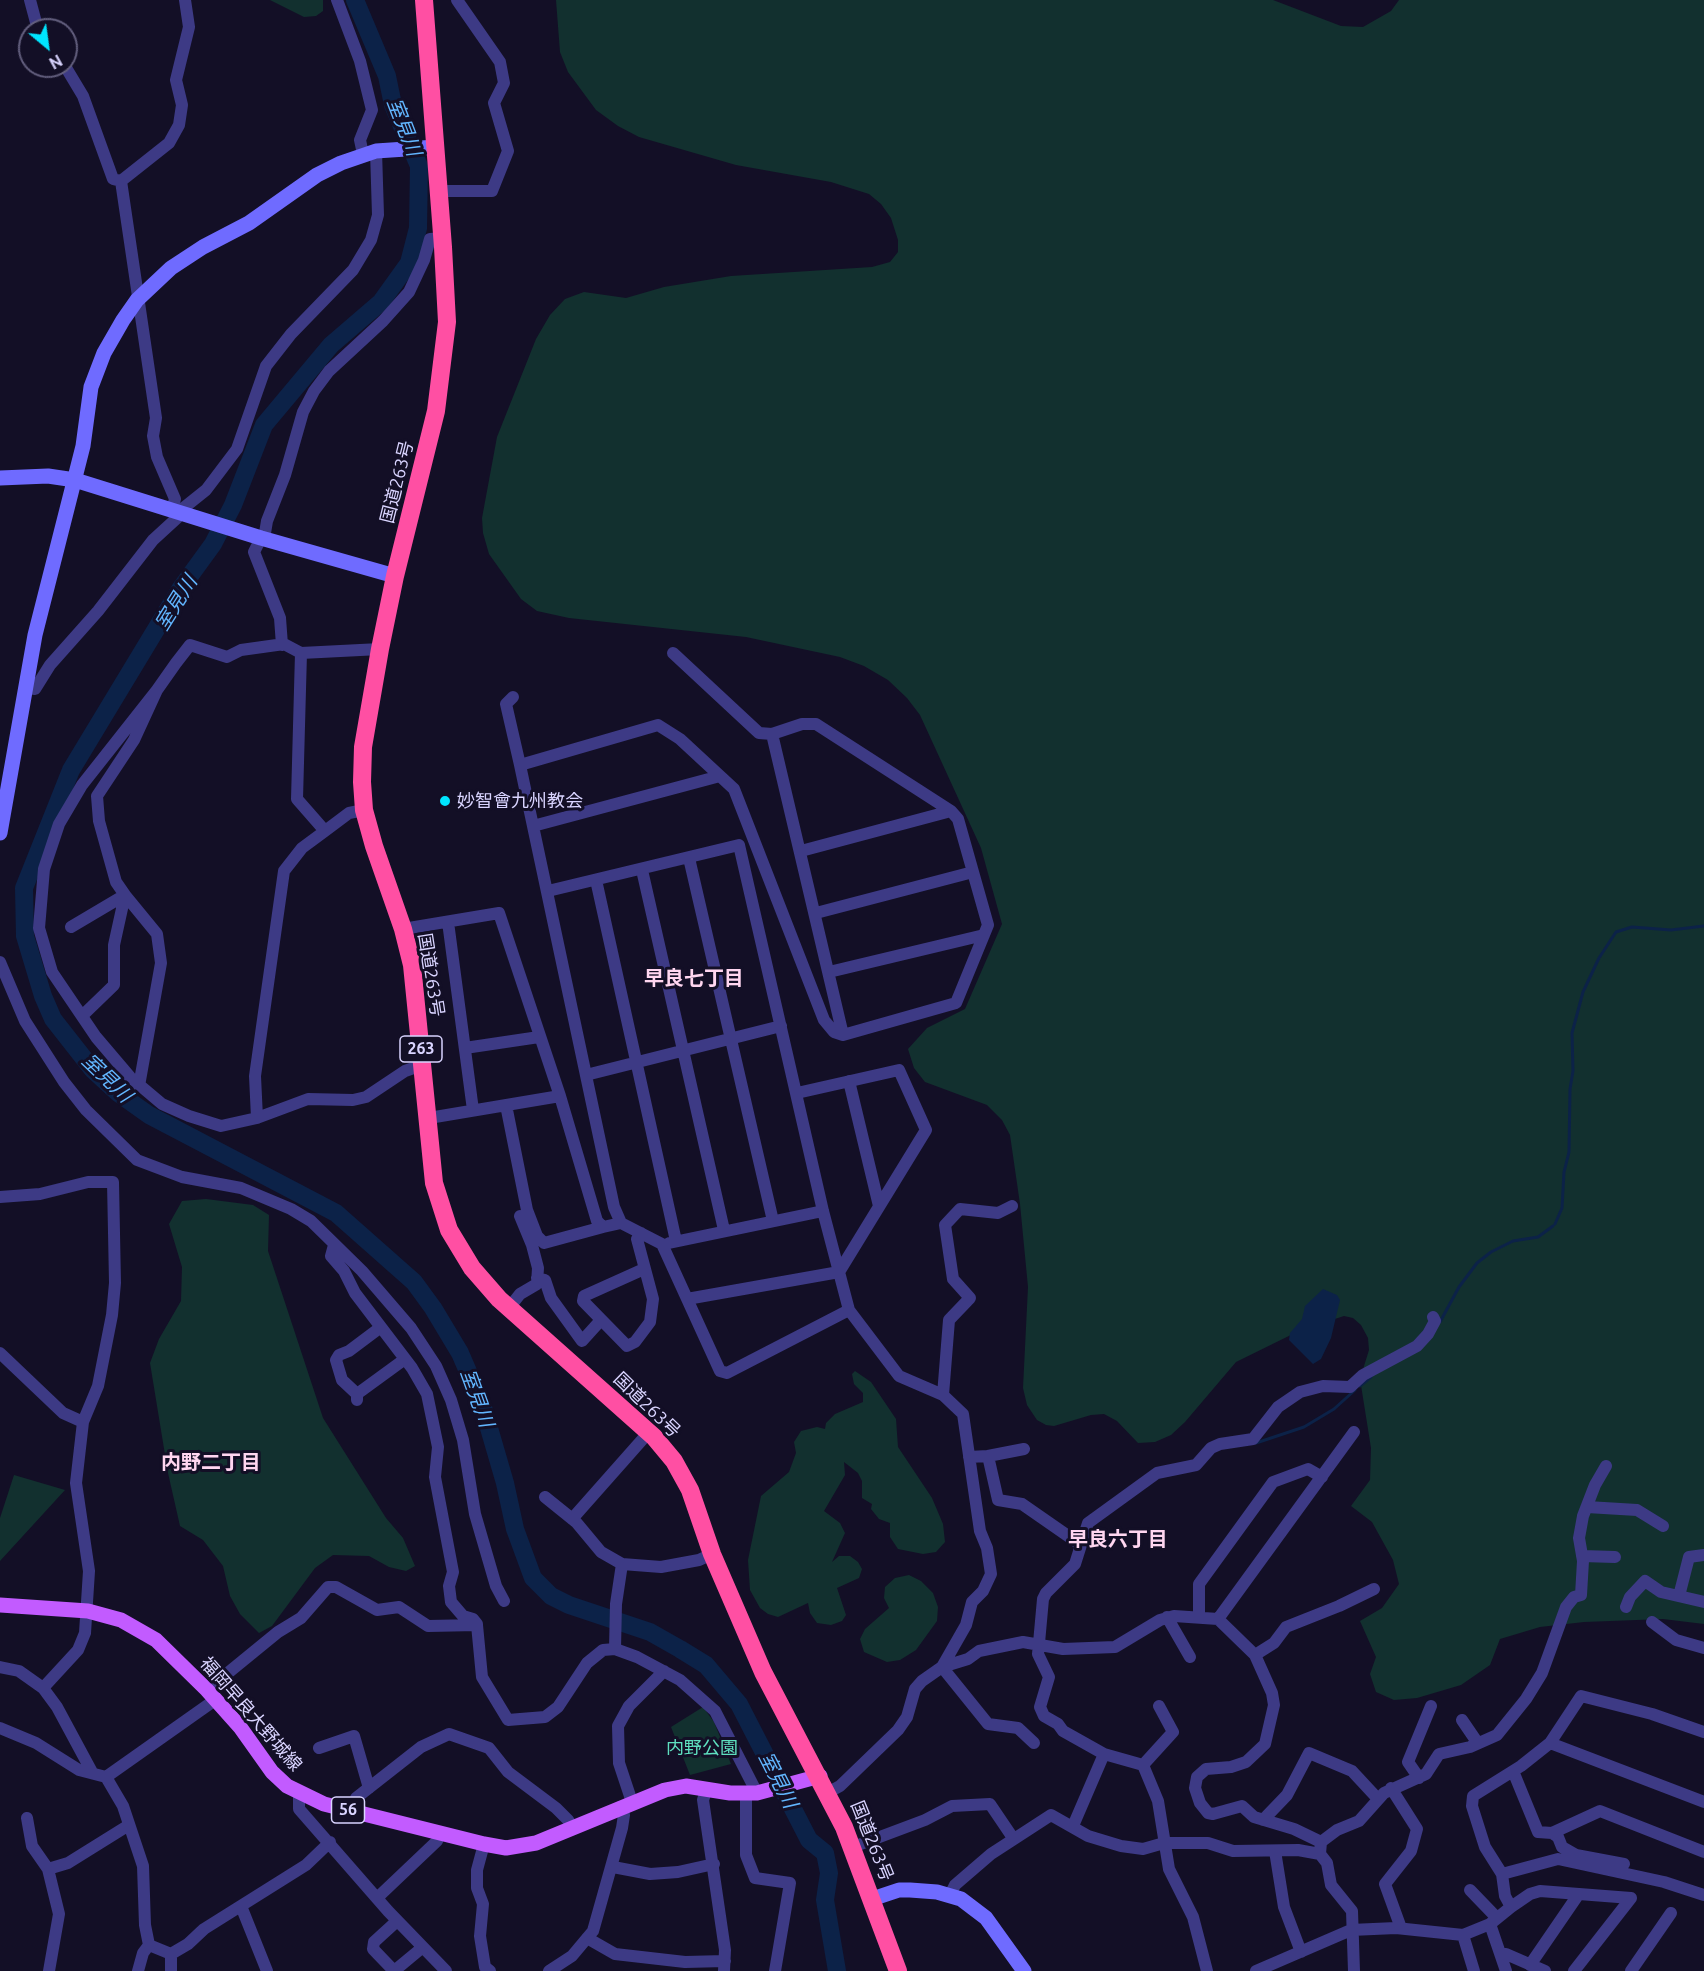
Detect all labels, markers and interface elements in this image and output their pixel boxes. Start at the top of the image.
north arrow [18,18,78,78]
text: N [46,51,65,73]
water label: 室見川 [382,95,426,159]
street label: 国道263号 [376,438,418,526]
water label: 室見川 [150,571,202,635]
place label: 妙智會九州教会 [457,790,583,812]
marker: 妙智會九州教会 [438,794,452,808]
street label: 国道263号 [414,932,448,1018]
district label: 早良七丁目 [644,966,744,990]
road number: 263 [400,1036,442,1062]
water label: 室見川 [77,1049,137,1107]
water label: 室見川 [455,1366,499,1430]
street label: 国道263号 [609,1368,685,1442]
district label: 内野二丁目 [161,1450,261,1474]
district label: 早良六丁目 [1068,1527,1168,1551]
street label: 福岡早良大野城線 [196,1653,306,1775]
park label: 内野公園 [666,1737,738,1759]
water label: 室見川 [754,1748,802,1812]
road number: 56 [332,1797,364,1823]
street label: 国道263号 [846,1798,898,1884]

